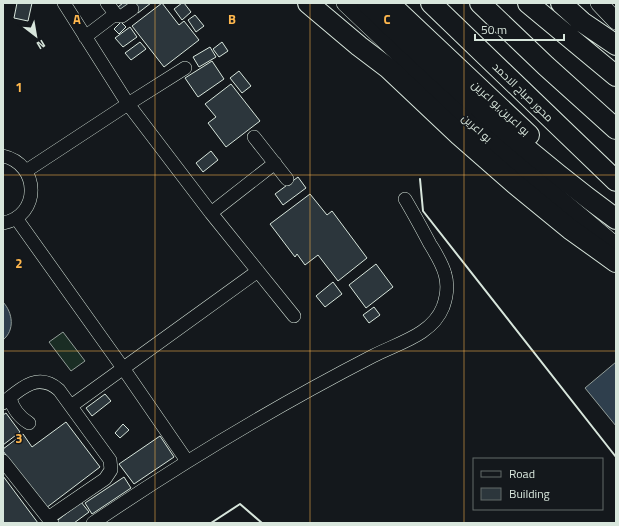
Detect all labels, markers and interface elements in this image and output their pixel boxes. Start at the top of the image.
text: A [73,9,81,29]
text: B [228,9,236,29]
text: C [383,9,391,29]
north arrow [16,16,56,56]
scale bar [475,16,564,42]
text: 50 m [481,20,507,39]
text: N [34,36,49,53]
street label: محور صباح الاحمد [489,59,557,125]
text: 1 [15,77,23,97]
street label: بو اعرين,بو اعرين [469,78,533,138]
street label: بو اعرين [459,111,495,145]
text: 2 [15,253,23,273]
text: 3 [15,428,23,448]
legend [473,458,603,510]
text: Road [509,464,535,483]
text: Building [509,484,550,503]

